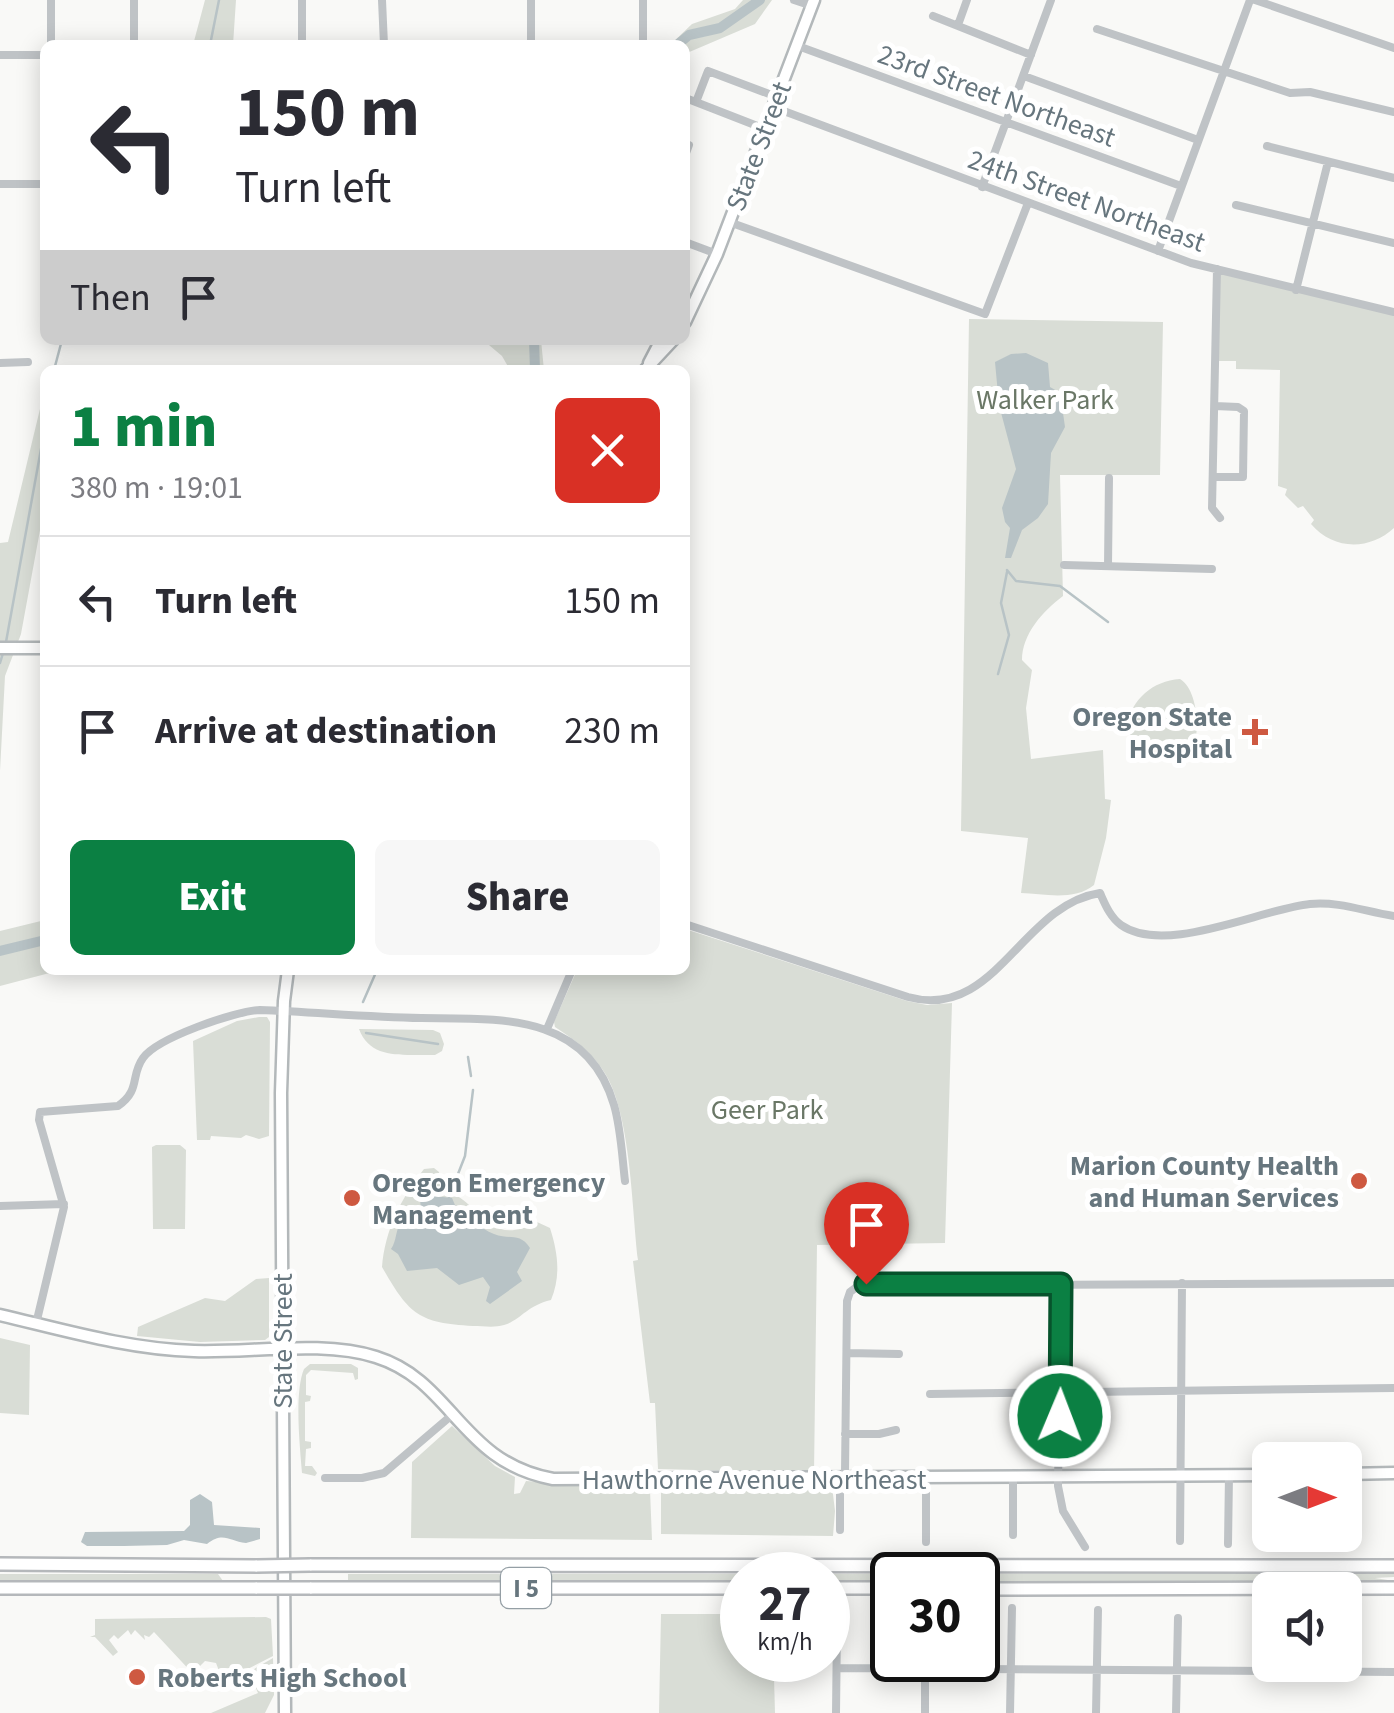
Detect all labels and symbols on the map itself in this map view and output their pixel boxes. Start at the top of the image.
street label: 23rd Street Northeast [872,34,1122,158]
street label: State Street [716,75,802,217]
street label: 24th Street Northeast [962,139,1211,263]
park label: Walker Park [976,380,1114,420]
place label: Oregon State Hospital [1072,697,1232,769]
marker: Oregon State Hospital [1242,719,1268,745]
park label: Geer Park [711,1090,823,1130]
place label: Marion County Health and Human Services [1070,1146,1339,1218]
place label: Oregon Emergency Management [372,1163,606,1235]
marker: Marion County Health and Human Services [1348,1170,1370,1192]
pin [824,1182,909,1285]
marker: Oregon Emergency Management [341,1187,363,1209]
street label: State Street [263,1273,303,1409]
position arrow [1008,1364,1112,1468]
north arrow [1252,1442,1362,1552]
street label: Hawthorne Avenue Northeast [582,1460,927,1500]
speed limit sign: 30 [870,1552,1000,1682]
road number: I 5 [501,1568,551,1608]
place label: Roberts High School [157,1658,406,1698]
marker: Roberts High School [126,1666,148,1688]

